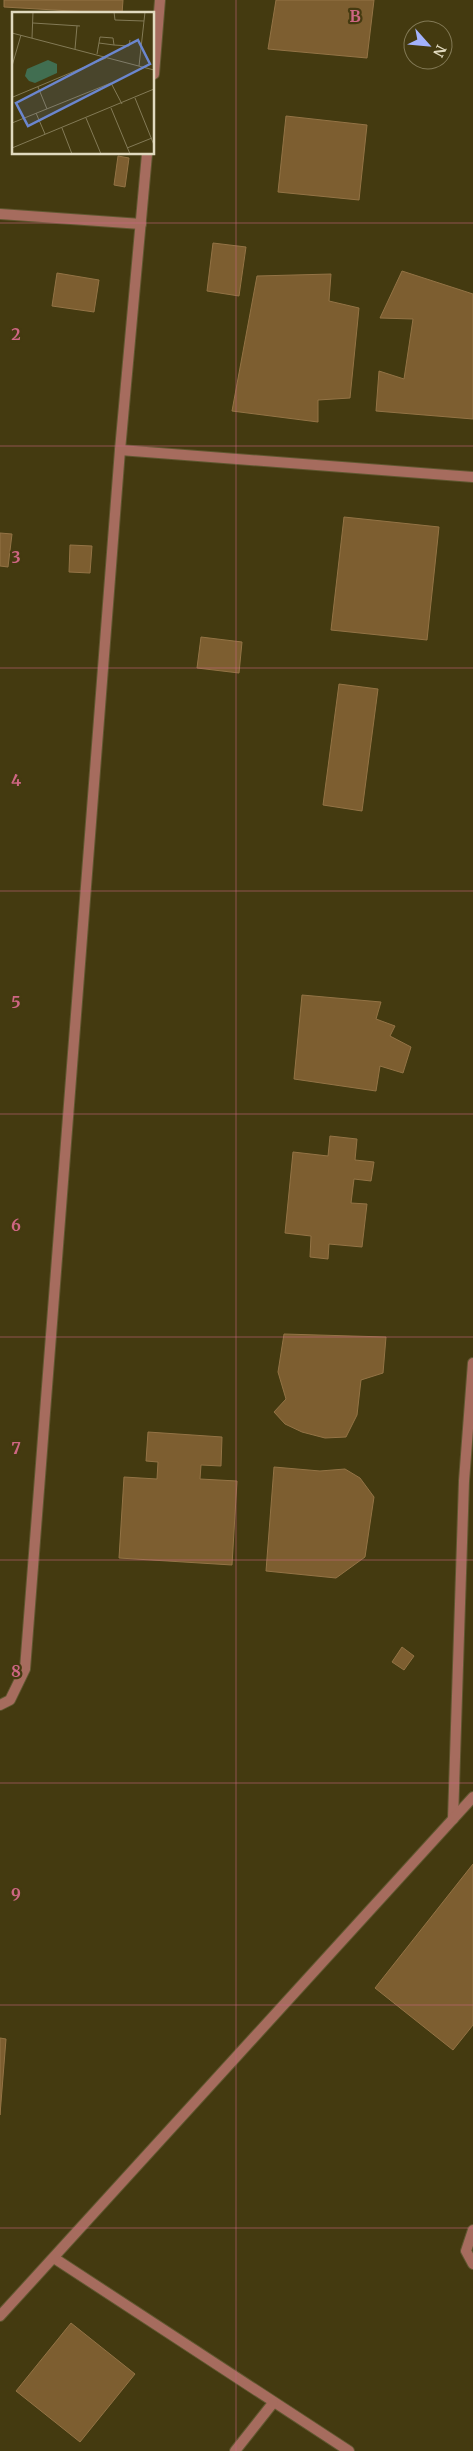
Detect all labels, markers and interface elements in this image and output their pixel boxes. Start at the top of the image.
text: B [349,6,361,26]
inset map [12,12,155,155]
north arrow [403,20,453,70]
text: N [429,42,450,60]
text: 2 [11,324,21,344]
text: 3 [11,547,21,567]
text: 4 [11,770,21,790]
text: 5 [11,992,21,1012]
text: 6 [11,1215,21,1235]
text: 7 [11,1438,21,1458]
text: 8 [11,1661,21,1681]
text: 9 [11,1884,21,1904]

